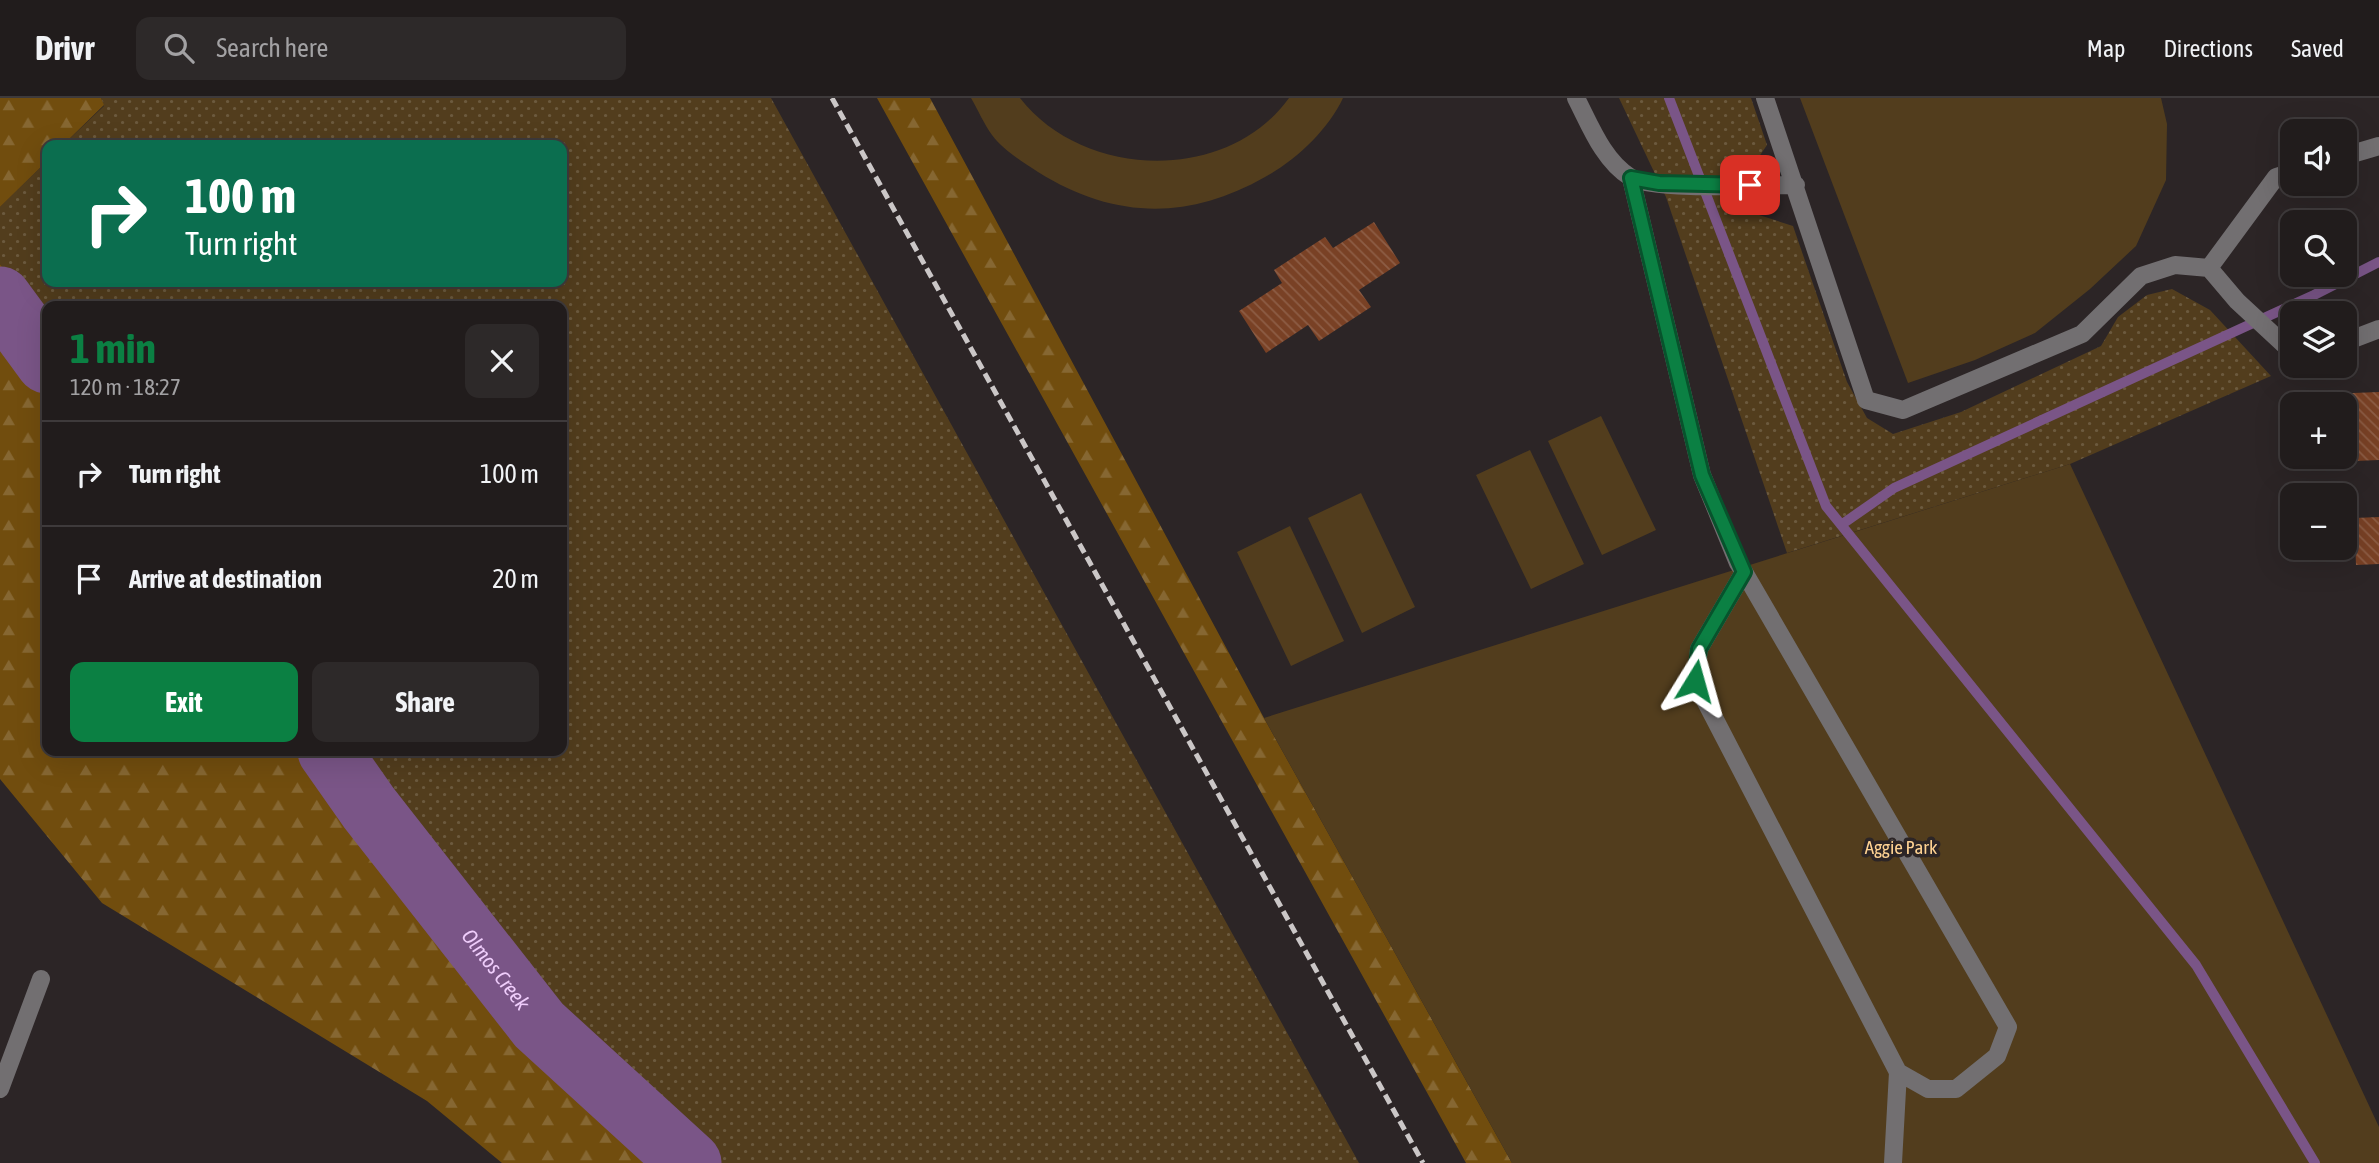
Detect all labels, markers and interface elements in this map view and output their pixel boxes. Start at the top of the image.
search box [136,17,626,80]
text: Drivr [35,29,94,67]
icon: search [160,29,198,67]
text: Search here [216,33,328,63]
text: Map [2087,35,2125,62]
text: Directions [2163,35,2253,62]
text: Saved [2291,35,2344,62]
map controls [2280,119,2357,560]
button: sound [2280,119,2357,196]
pin [1720,155,1780,215]
icon: arrive [1731,166,1769,204]
text: 100 m [185,167,296,223]
icon: right [70,168,161,259]
button: search [2280,210,2357,287]
text: Turn right [185,225,298,262]
button: layers [2280,301,2357,378]
text: 1 min [70,324,156,372]
button: close [465,324,539,398]
text: 120 m · 18:27 [70,374,181,400]
button: + [2280,392,2357,469]
icon: right [70,455,108,493]
text: Turn right [129,459,220,489]
text: 100 m [480,459,539,489]
button: − [2280,483,2357,560]
icon: arrive [70,560,108,598]
text: Arrive at destination [129,564,322,594]
text: 20 m [492,564,539,594]
position arrow [1658,644,1732,718]
button: Exit [70,662,298,742]
button: Share [312,662,539,742]
park label: Aggie Park [1865,836,1938,858]
water label: Olmos Creek [457,924,536,1015]

